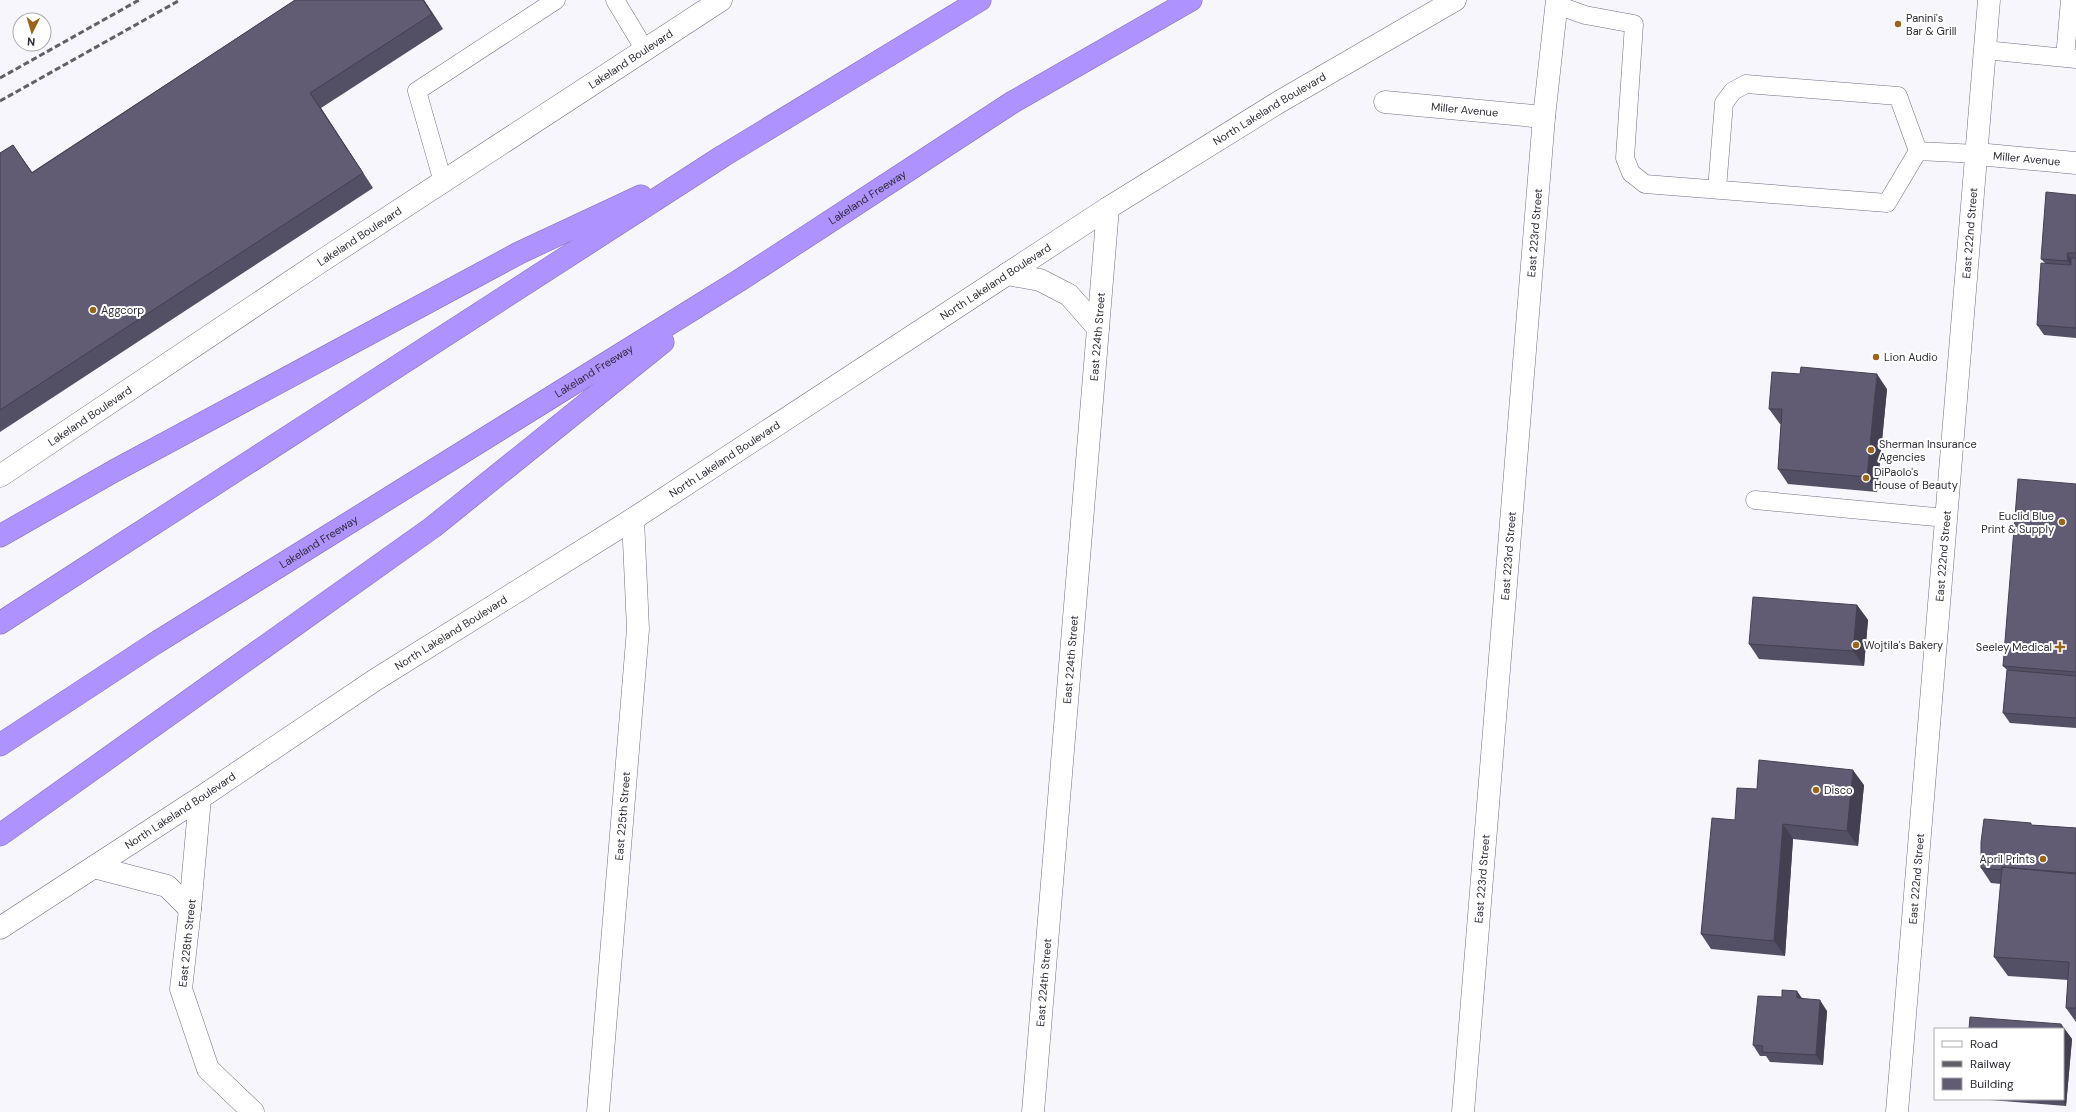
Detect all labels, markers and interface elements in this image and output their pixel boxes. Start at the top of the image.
place label: Panini's Bar & Grill [1906,11,1957,38]
north arrow [12,12,52,52]
marker: Panini's Bar & Grill [1893,19,1903,29]
street label: Lakeland Boulevard [586,26,676,92]
text: N [27,35,36,49]
street label: North Lakeland Boulevard [1210,69,1329,148]
street label: Miller Avenue [1430,99,1499,120]
street label: Miller Avenue [1993,148,2061,169]
street label: Lakeland Freeway [826,167,909,227]
street label: East 222nd Street [1959,187,1980,279]
street label: East 223rd Street [1524,188,1545,278]
street label: Lakeland Boulevard [314,204,404,269]
street label: North Lakeland Boulevard [937,240,1054,323]
street label: East 224th Street [1087,292,1108,381]
place label: Aggcorp [101,303,144,317]
marker: Aggcorp [88,305,98,315]
street label: Lakeland Freeway [552,341,636,400]
place label: Lion Audio [1884,350,1938,364]
marker: Lion Audio [1871,352,1881,362]
street label: Lakeland Boulevard [45,383,135,449]
street label: North Lakeland Boulevard [666,418,783,501]
place label: Sherman Insurance Agencies [1879,437,1977,464]
marker: Sherman Insurance Agencies [1866,445,1876,455]
place label: DiPaolo's House of Beauty [1874,465,1958,492]
marker: DiPaolo's House of Beauty [1861,473,1871,483]
place label: Euclid Blue Print & Supply [1981,509,2054,536]
street label: East 222nd Street [1932,510,1954,602]
street label: East 223rd Street [1498,511,1519,601]
street label: Lakeland Freeway [277,512,361,571]
marker: Euclid Blue Print & Supply [2057,517,2067,527]
street label: North Lakeland Boulevard [392,592,510,673]
street label: East 224th Street [1060,615,1081,704]
place label: Wojtila's Bakery [1864,638,1943,652]
marker: Wojtila's Bakery [1851,640,1861,650]
place label: Seeley Medical [1976,640,2052,654]
marker: Seeley Medical [2055,642,2065,652]
street label: North Lakeland Boulevard [122,769,238,852]
street label: East 225th Street [612,771,633,861]
place label: Disco [1824,783,1853,797]
marker: Disco [1811,785,1821,795]
street label: East 222nd Street [1906,833,1927,925]
street label: East 223rd Street [1471,834,1493,924]
place label: April Prints [1979,852,2035,866]
marker: April Prints [2038,854,2048,864]
street label: East 228th Street [175,898,199,988]
street label: East 224th Street [1033,938,1054,1027]
legend [1934,1028,2064,1100]
text: Road [1970,1036,1998,1052]
text: Railway [1970,1056,2011,1072]
text: Building [1970,1076,2014,1092]

